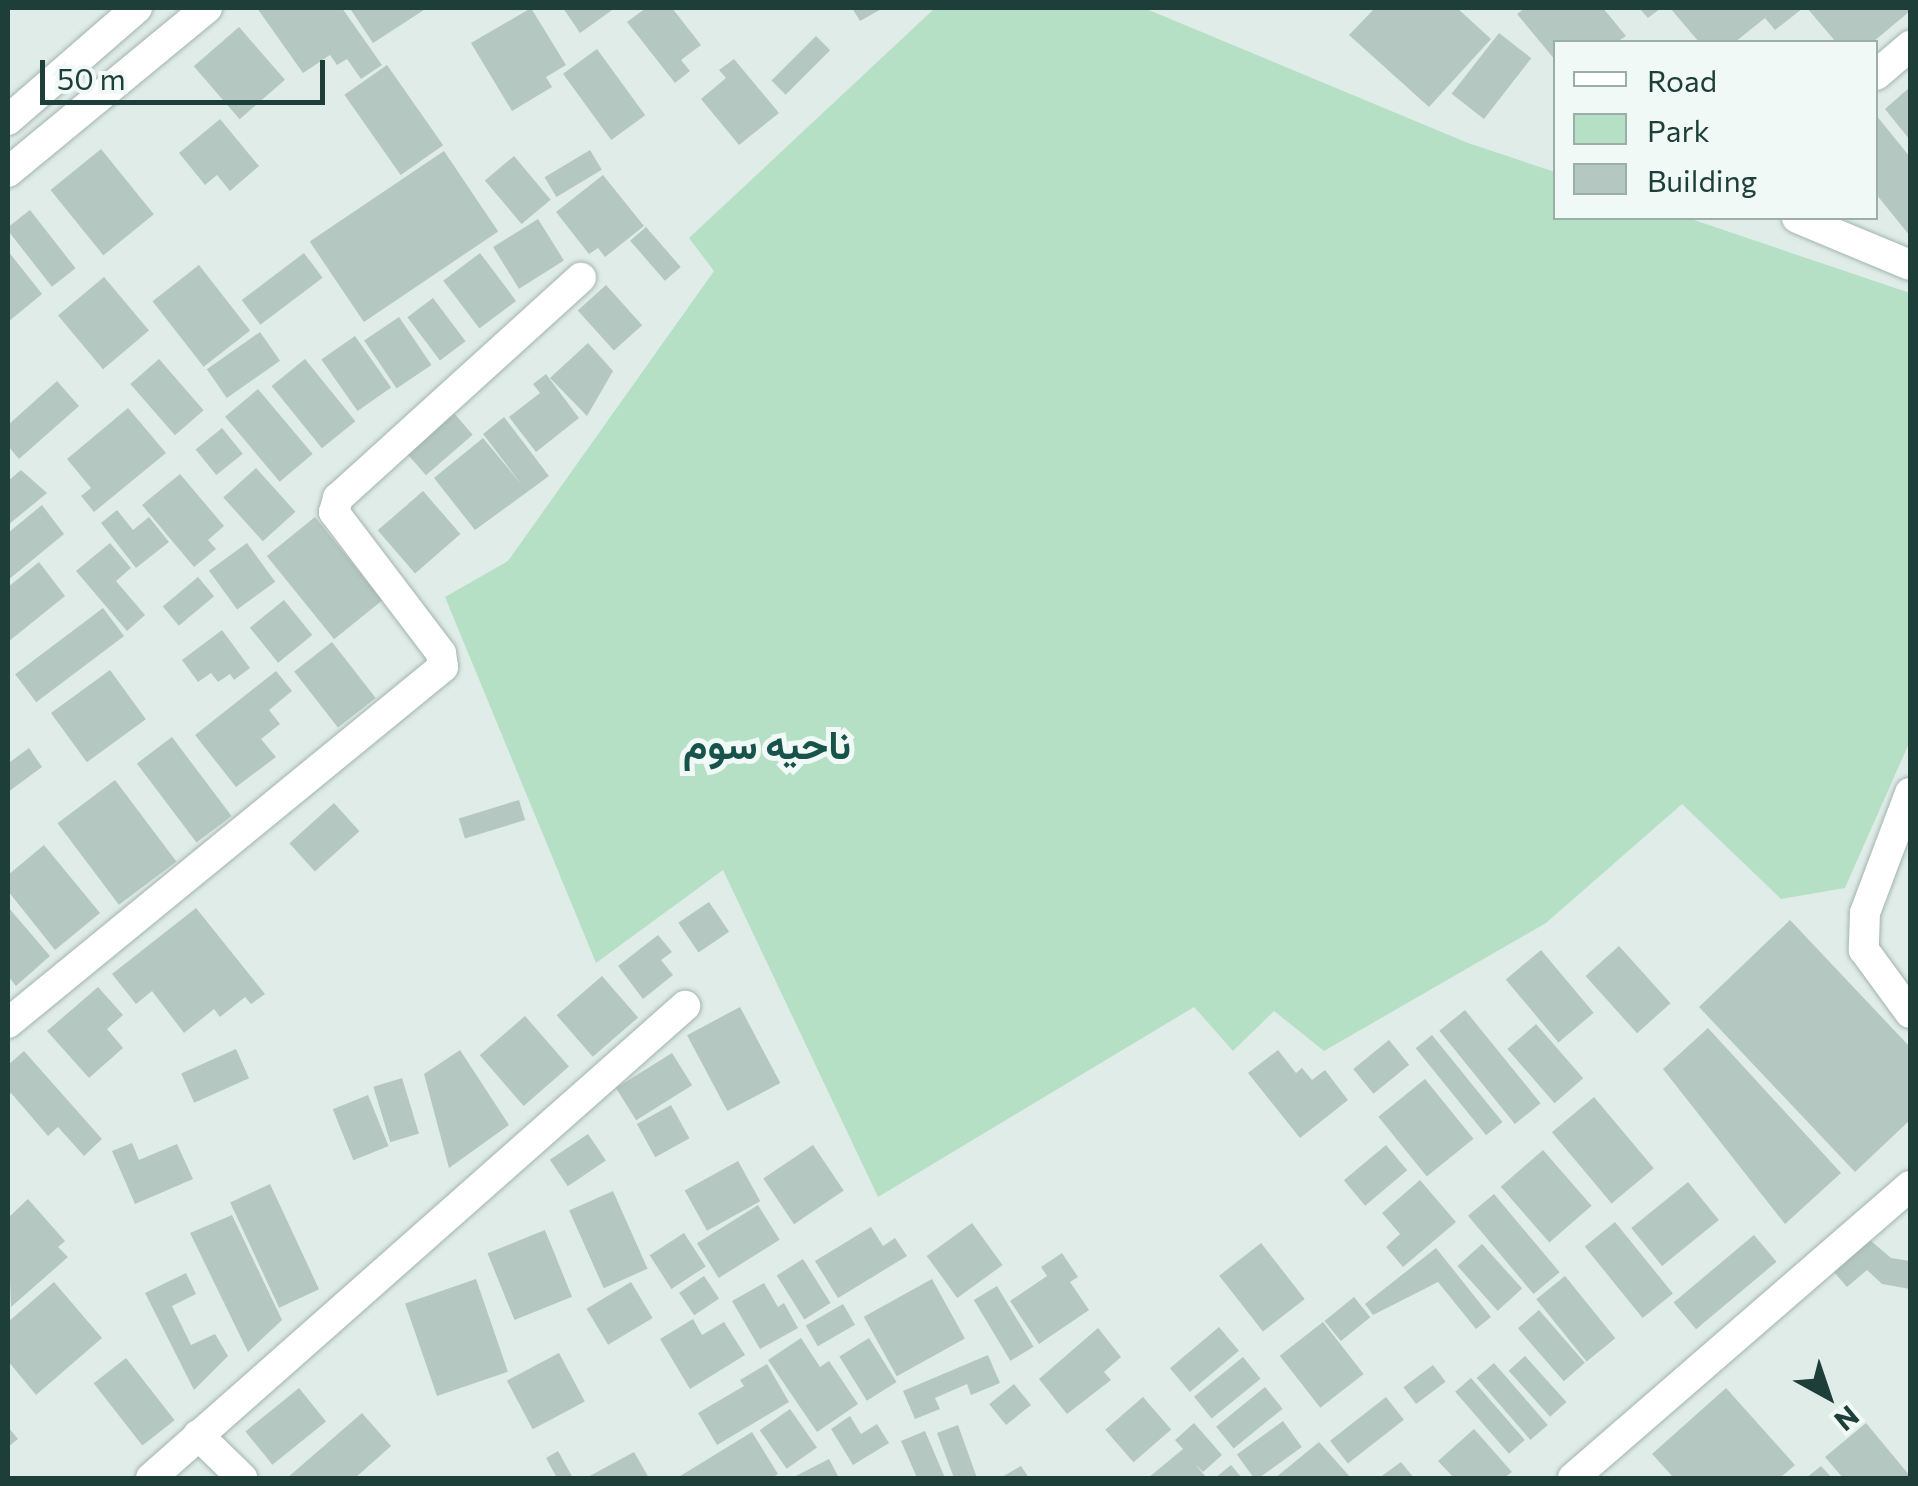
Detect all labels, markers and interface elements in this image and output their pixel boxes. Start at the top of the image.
scale bar [45,40,330,102]
legend [1553,40,1878,220]
text: 50 m [57,59,126,96]
text: Road [1647,61,1717,98]
text: Park [1647,111,1710,148]
text: Building [1647,161,1757,198]
district label: ناحیه سوم [683,719,851,767]
north arrow [1778,1346,1878,1446]
text: N [1828,1399,1866,1439]

